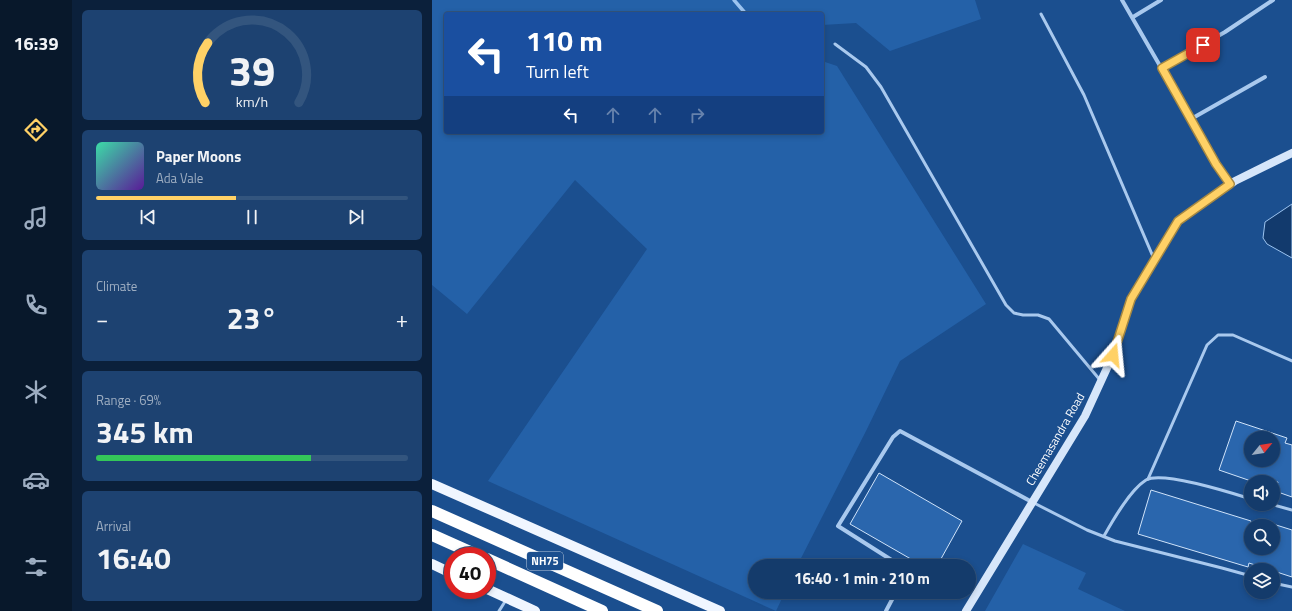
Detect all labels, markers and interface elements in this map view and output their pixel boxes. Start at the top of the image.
text: 110 m [526,19,603,62]
icon: left [460,28,512,80]
pin [1186,28,1220,62]
text: 16:39 [14,30,58,57]
icon: arrive [1192,34,1214,56]
text: 39 [229,39,275,102]
text: Turn left [526,58,589,85]
text: km/h [236,91,268,113]
icon: left [560,104,582,126]
icon: ahead [602,104,624,126]
icon: ahead [644,104,666,126]
icon: right [686,104,708,126]
icon: directions [22,116,50,144]
text: Paper Moons [156,145,241,168]
text: Ada Vale [156,168,203,188]
icon: music [22,204,50,232]
icon: previous [137,206,159,228]
icon: pause [241,206,263,228]
icon: next [345,206,367,228]
text: Climate [96,276,137,296]
icon: phone [22,291,50,319]
text: 23° [227,295,277,341]
text: − [96,302,108,336]
text: + [396,302,408,336]
position arrow [1092,334,1134,376]
icon: climate [22,378,50,406]
street label: Cheemasandra Road [1021,389,1089,489]
text: Range · 69% [96,390,161,410]
text: 345 km [96,409,194,455]
north arrow [1244,431,1280,467]
map controls [1244,431,1280,599]
icon: car [22,466,50,494]
button: sound [1244,475,1280,511]
text: Arrival [96,516,131,536]
button: search [1244,519,1280,555]
text: 16:40 [96,535,171,581]
speed limit sign: 40 [444,547,496,599]
road number: NH75 [527,552,563,570]
icon: filters [22,553,50,581]
button: layers [1244,563,1280,599]
text: 16:40 · 1 min · 210 m [794,567,930,590]

